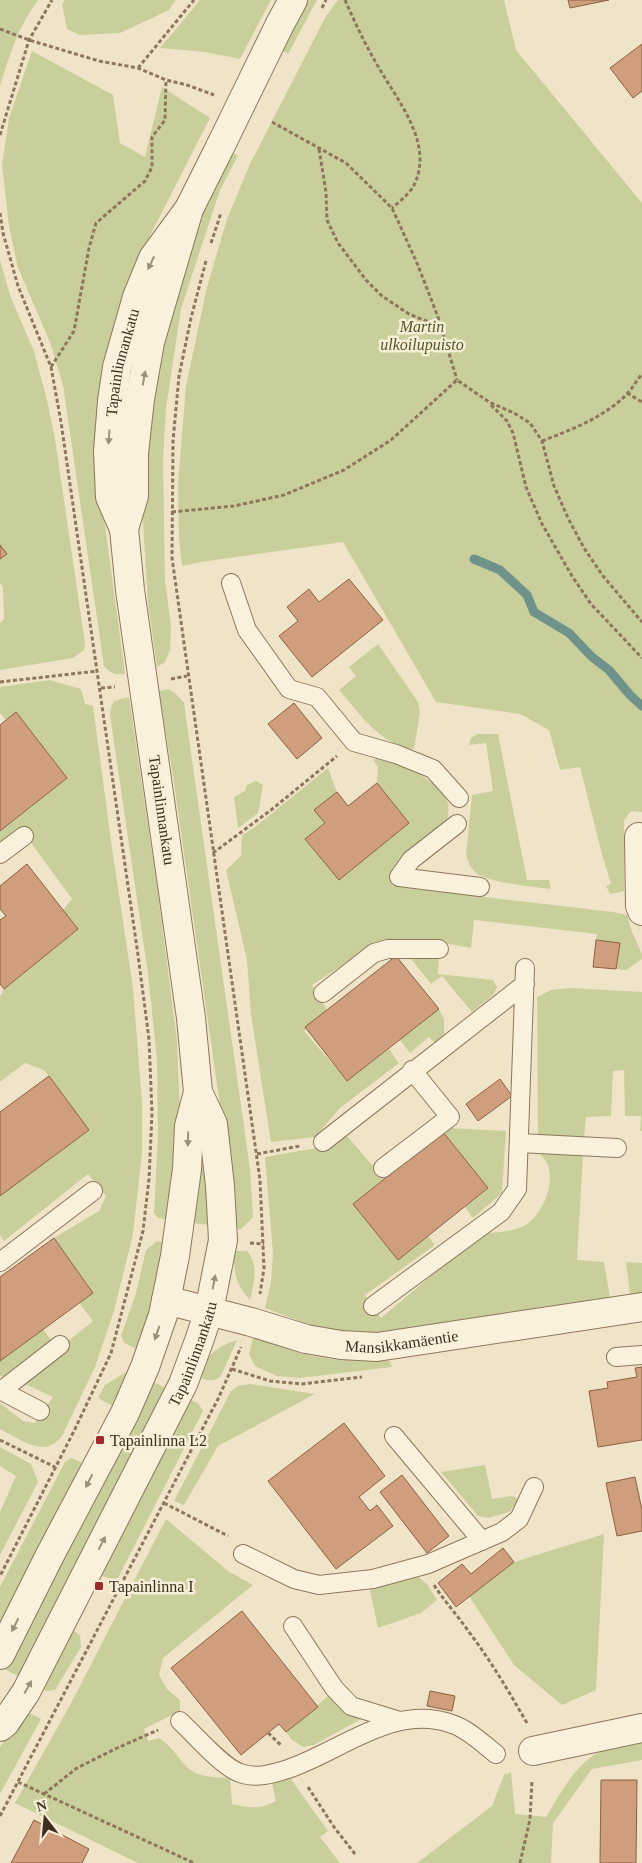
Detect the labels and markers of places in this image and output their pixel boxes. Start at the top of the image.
place label: Tapainlinna L2 [110,1432,207,1450]
marker: Tapainlinna L2 [94,1434,106,1446]
place label: Tapainlinna I [109,1578,194,1596]
marker: Tapainlinna I [93,1580,105,1592]

